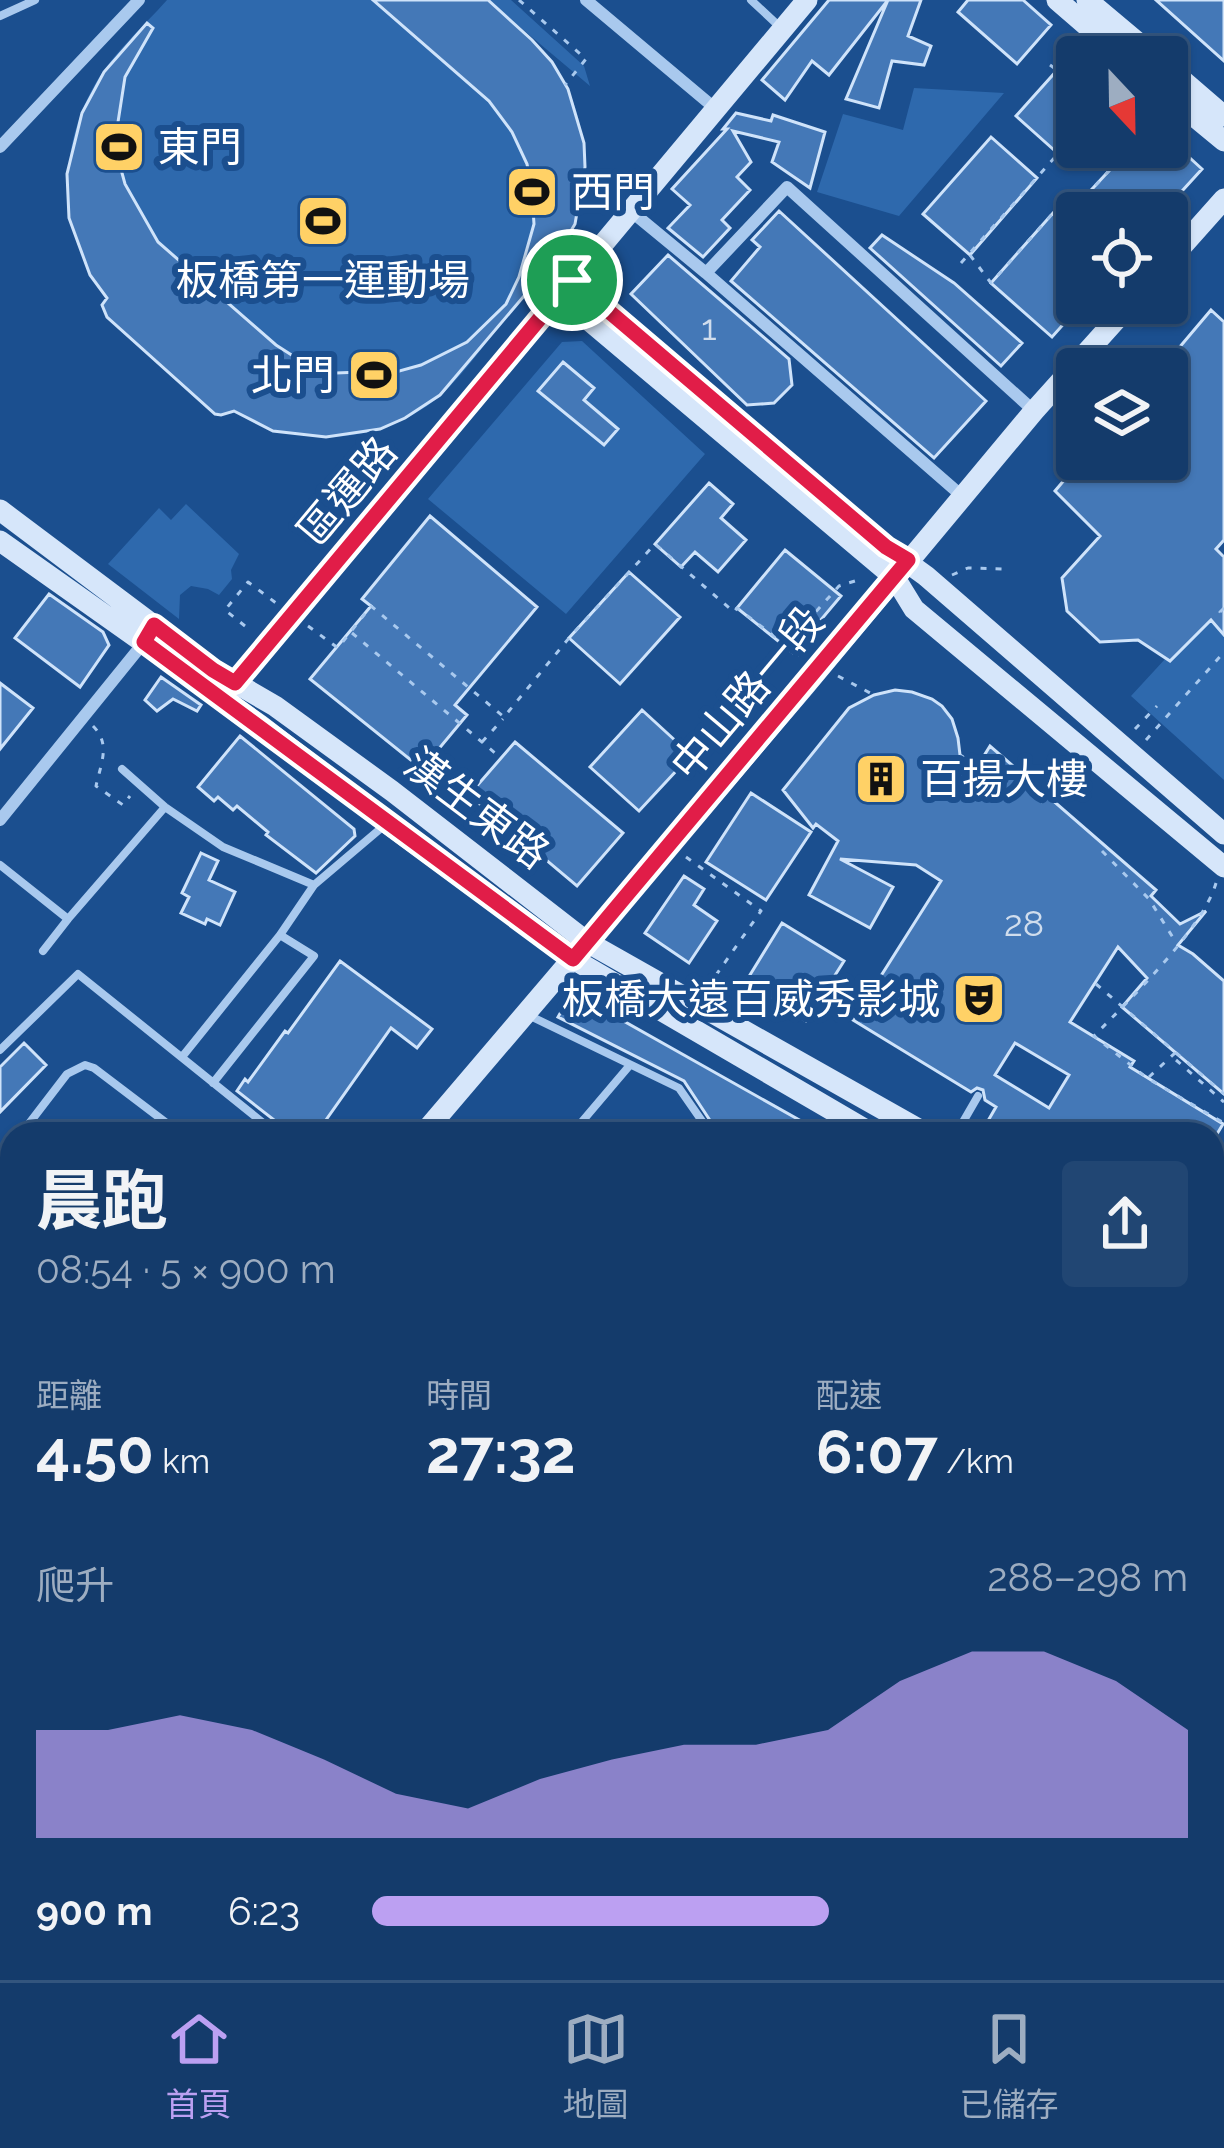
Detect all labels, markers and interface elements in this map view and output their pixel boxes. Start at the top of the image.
north arrow [1056,36,1188,168]
map controls [1056,36,1188,480]
sports icon: 東門 [91,119,147,175]
place label: 東門 [158,123,242,172]
sports icon: 西門 [504,164,560,220]
place label: 西門 [571,168,655,217]
button: locate [1056,192,1188,324]
sports icon: 板橋第一運動場 [295,193,351,249]
pin [521,229,623,331]
icon: arrive [539,247,605,313]
place label: 板橋第一運動場 [176,256,470,305]
house number: 1 [701,306,717,348]
sports icon: 北門 [346,347,402,403]
button: layers [1056,348,1188,480]
place label: 北門 [251,351,335,400]
street label: 區運路 [288,427,407,555]
street label: 中山路一段 [661,597,834,790]
street label: 漢生東路 [395,738,559,879]
building icon: 百揚大樓 [853,751,909,807]
place label: 百揚大樓 [920,755,1088,804]
house number: 28 [1004,902,1044,944]
theatre icon: 板橋大遠百威秀影城 [951,971,1007,1027]
place label: 板橋大遠百威秀影城 [562,975,940,1024]
button: share [1062,1161,1188,1287]
text: 晨跑 [36,1162,168,1239]
text: 08:54 · 5 × 900 m [36,1246,335,1292]
text: 距離 [36,1376,102,1415]
text: 時間 [426,1376,492,1415]
text: 配速 [816,1376,882,1415]
text: 4.50 [36,1417,154,1487]
text: 27:32 [426,1417,576,1487]
text: 6:07 [816,1417,938,1487]
text: km [154,1442,210,1481]
text: /km [938,1442,1014,1481]
text: 288–298 m [987,1554,1188,1600]
text: 爬升 [36,1562,114,1608]
text: 900 m [36,1888,153,1934]
text: 6:23 [228,1888,300,1934]
tab: 首頁 [166,2006,232,2126]
tab: 地圖 [563,2006,629,2126]
tab: 已儲存 [960,2006,1059,2126]

